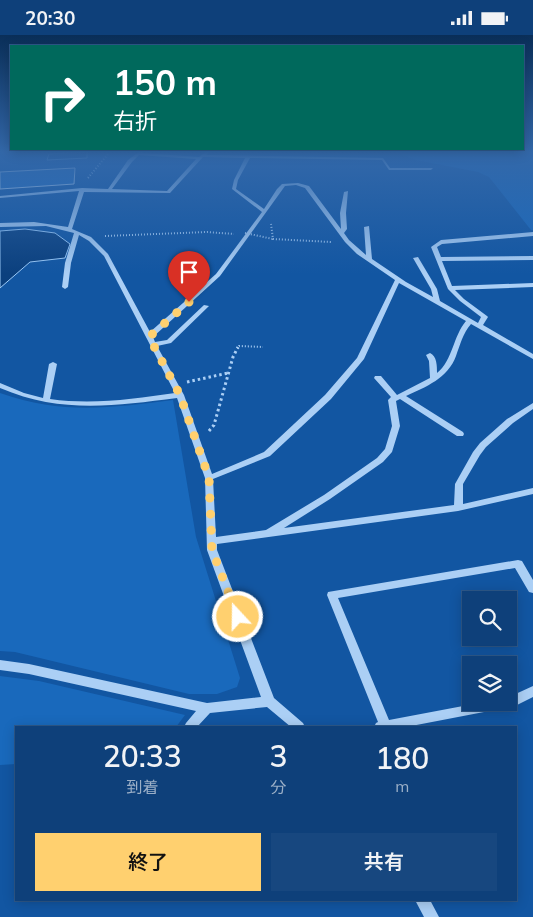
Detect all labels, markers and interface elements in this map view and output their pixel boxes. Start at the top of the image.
text: 20:30 [25,6,75,30]
text: 150 m [113,60,217,104]
icon: right [30,65,95,130]
text: 右折 [113,107,157,135]
pin [168,251,210,302]
icon: arrive [175,258,203,286]
position arrow [211,590,263,642]
map controls [462,591,517,711]
button: search [462,591,517,646]
button: layers [462,656,517,711]
text: 20:33 [103,737,182,775]
text: 3 [270,737,288,775]
text: 180 [375,739,429,777]
text: m [395,776,409,796]
text: 到着 [126,777,158,797]
text: 分 [271,777,287,797]
button: 終了 [35,833,261,891]
button: 共有 [271,833,497,891]

